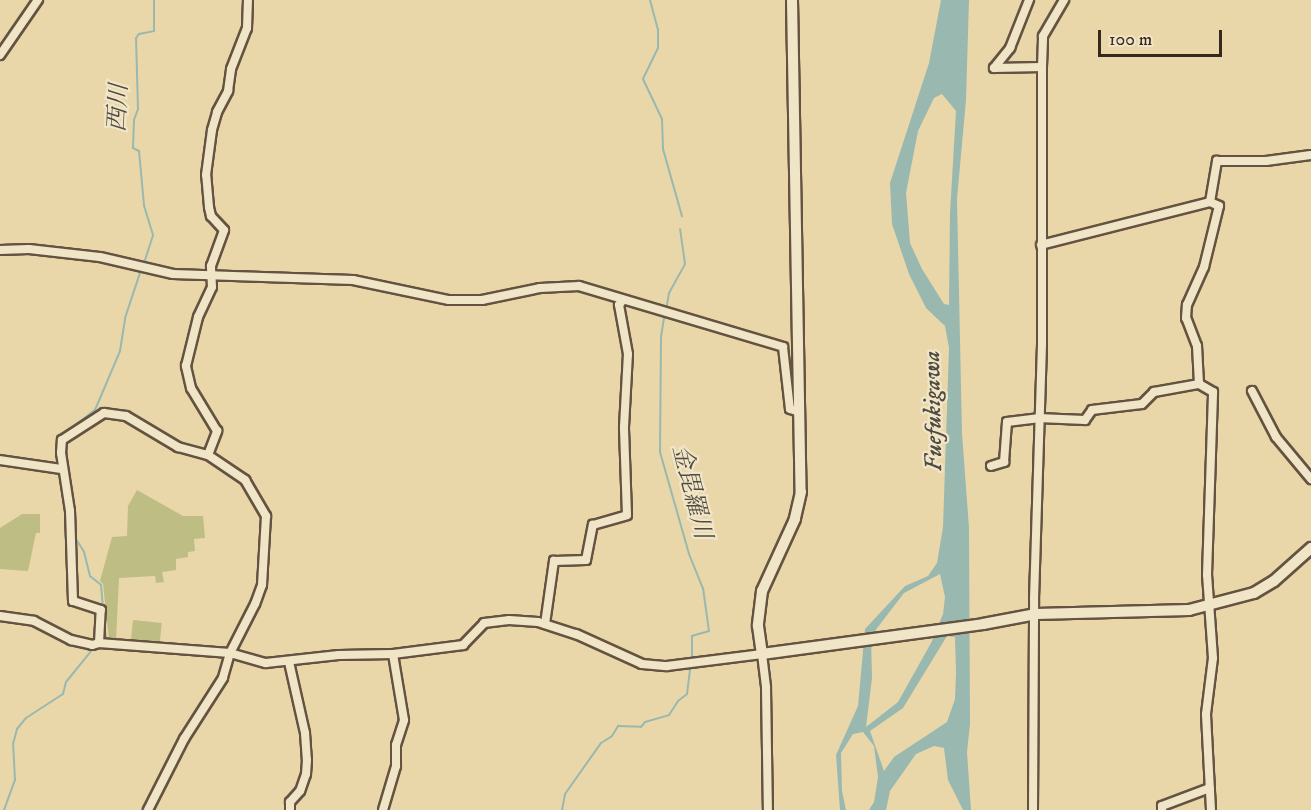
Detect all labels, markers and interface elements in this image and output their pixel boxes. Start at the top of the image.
scale bar [1101,18,1226,56]
text: 100 m [1109,29,1152,51]
water label: 西川 [103,83,135,133]
water label: Fuefukigawa [919,350,949,472]
water label: 金毘羅川 [665,442,717,542]

